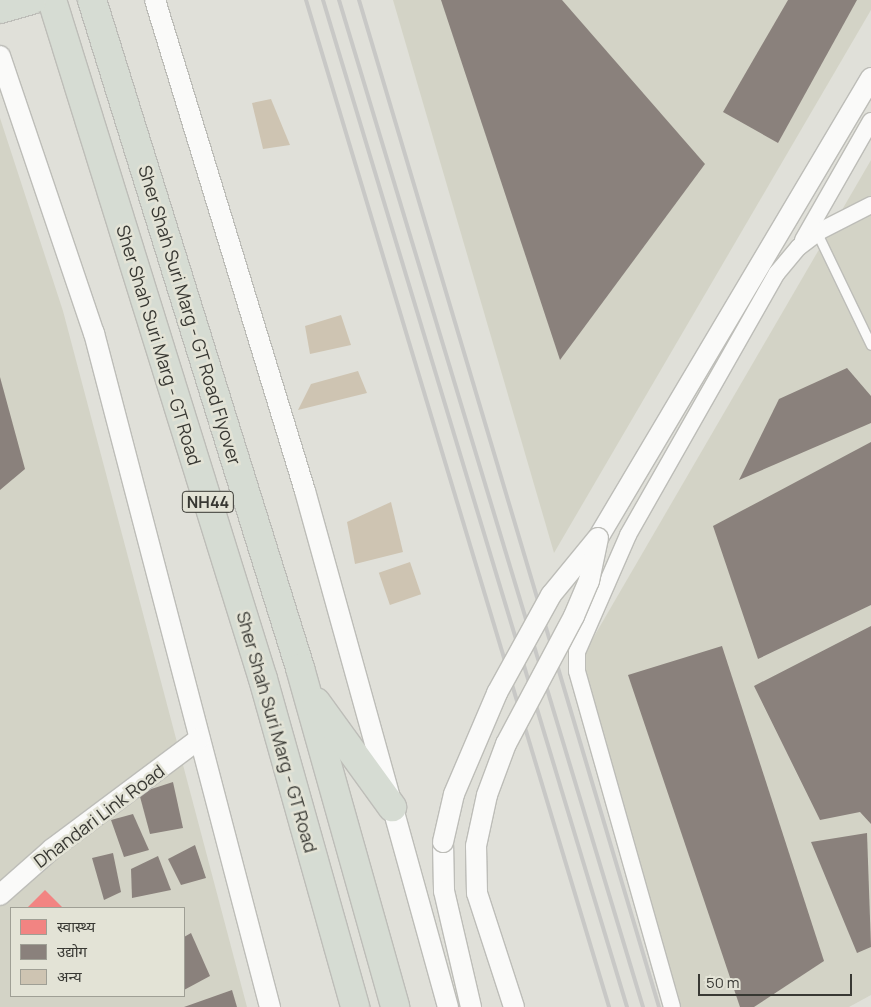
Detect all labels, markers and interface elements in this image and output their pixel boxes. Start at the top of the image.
street label: Sher Shah Suri Marg - GT Road Flyover [134,162,246,468]
street label: Sher Shah Suri Marg - GT Road [112,222,206,468]
road number: NH44 [182,488,234,516]
street label: Sher Shah Suri Marg - GT Road [232,609,322,855]
street label: Dhandari Link Road [30,760,168,872]
legend [10,907,185,997]
text: स्वास्थ्य [57,916,95,937]
text: उद्योग [57,941,87,962]
scale bar [701,964,855,996]
text: अन्य [57,966,82,987]
text: 50 m [706,972,740,993]

